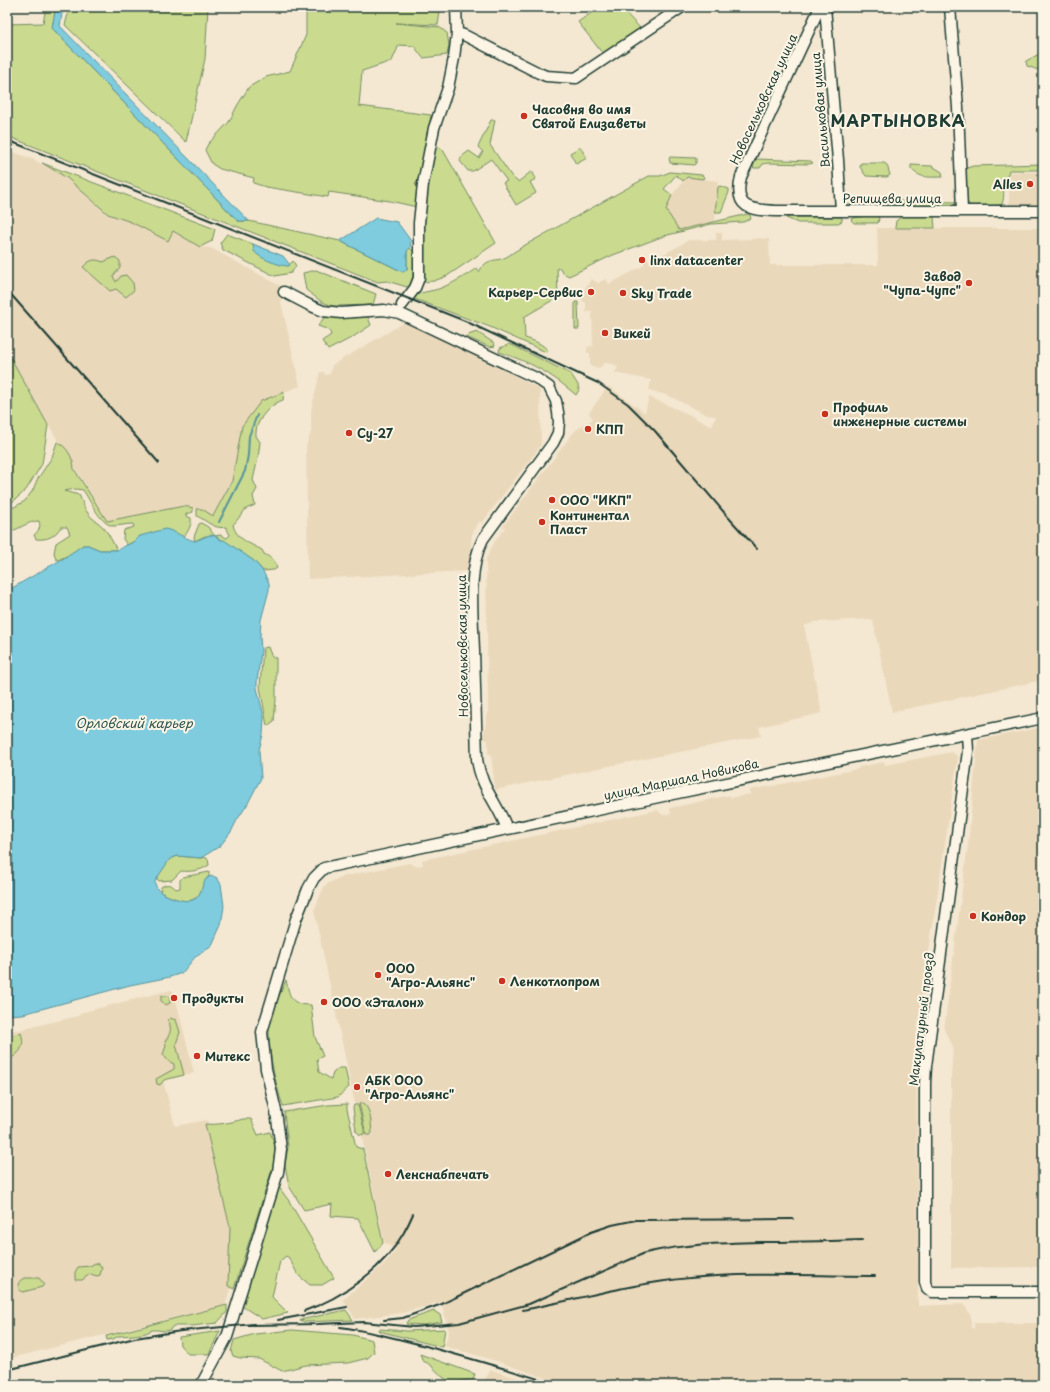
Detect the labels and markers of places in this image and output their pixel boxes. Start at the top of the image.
place label: Часовня во имя Святой Елизаветы [532,100,646,132]
marker: Часовня во имя Святой Елизаветы [519,111,529,121]
place label: Alles [993,175,1022,193]
marker: Alles [1025,179,1035,189]
place label: linx datacenter [650,251,744,269]
marker: linx datacenter [637,255,647,265]
place label: Завод "Чупа-Чупс" [883,267,961,299]
marker: Завод "Чупа-Чупс" [964,278,974,288]
place label: Карьер-Сервис [488,283,583,301]
place label: Sky Trade [631,284,692,302]
marker: Карьер-Сервис [586,287,596,297]
marker: Sky Trade [618,288,628,298]
place label: Викей [613,324,651,342]
marker: Викей [600,328,610,338]
place label: Профиль инженерные системы [833,398,967,430]
marker: Профиль инженерные системы [820,409,830,419]
place label: КПП [596,420,624,438]
place label: Су-27 [357,424,393,442]
marker: КПП [583,424,593,434]
marker: Су-27 [344,428,354,438]
place label: ООО "ИКП" [560,491,632,509]
marker: ООО "ИКП" [547,495,557,505]
place label: Континентал Пласт [550,506,630,538]
marker: Континентал Пласт [537,517,547,527]
place label: Кондор [981,907,1027,925]
marker: Кондор [968,911,978,921]
place label: ООО "Агро-Альянс" [386,959,475,991]
marker: ООО "Агро-Альянс" [373,970,383,980]
place label: Ленкотлопром [510,972,600,990]
marker: Ленкотлопром [497,976,507,986]
place label: Продукты [182,989,244,1007]
marker: Продукты [169,993,179,1003]
place label: ООО «Эталон» [332,993,424,1011]
marker: ООО «Эталон» [319,997,329,1007]
place label: Митекс [205,1047,251,1065]
marker: Митекс [192,1051,202,1061]
place label: АБК ООО "Агро-Альянс" [364,1071,454,1103]
marker: АБК ООО "Агро-Альянс" [352,1082,362,1092]
place label: Ленснабпечать [396,1165,489,1183]
marker: Ленснабпечать [383,1169,393,1179]

